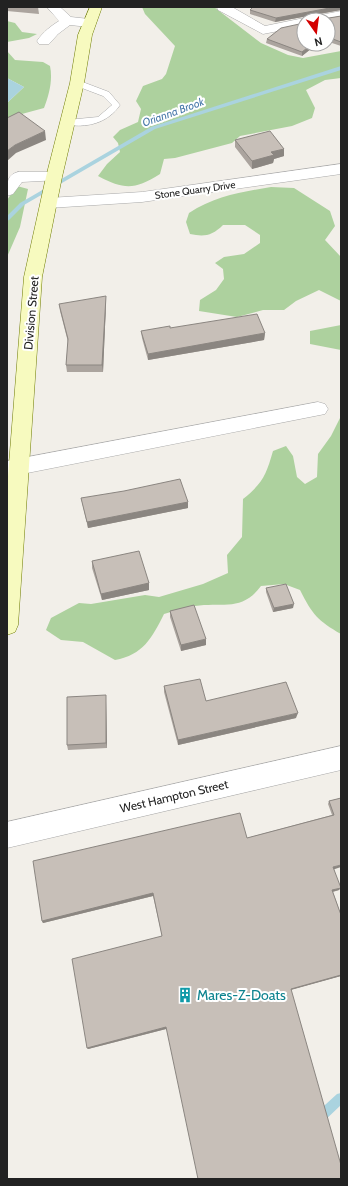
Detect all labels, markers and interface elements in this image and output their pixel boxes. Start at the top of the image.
north arrow [296,12,336,52]
text: N [313,34,324,49]
water label: Orianna Brook [140,94,206,130]
street label: Stone Quarry Drive [154,178,236,202]
street label: Division Street [20,275,42,351]
street label: West Hampton Street [118,776,230,816]
building icon: Mares-Z-Doats [176,986,194,1004]
place label: Mares-Z-Doats [197,986,286,1004]

